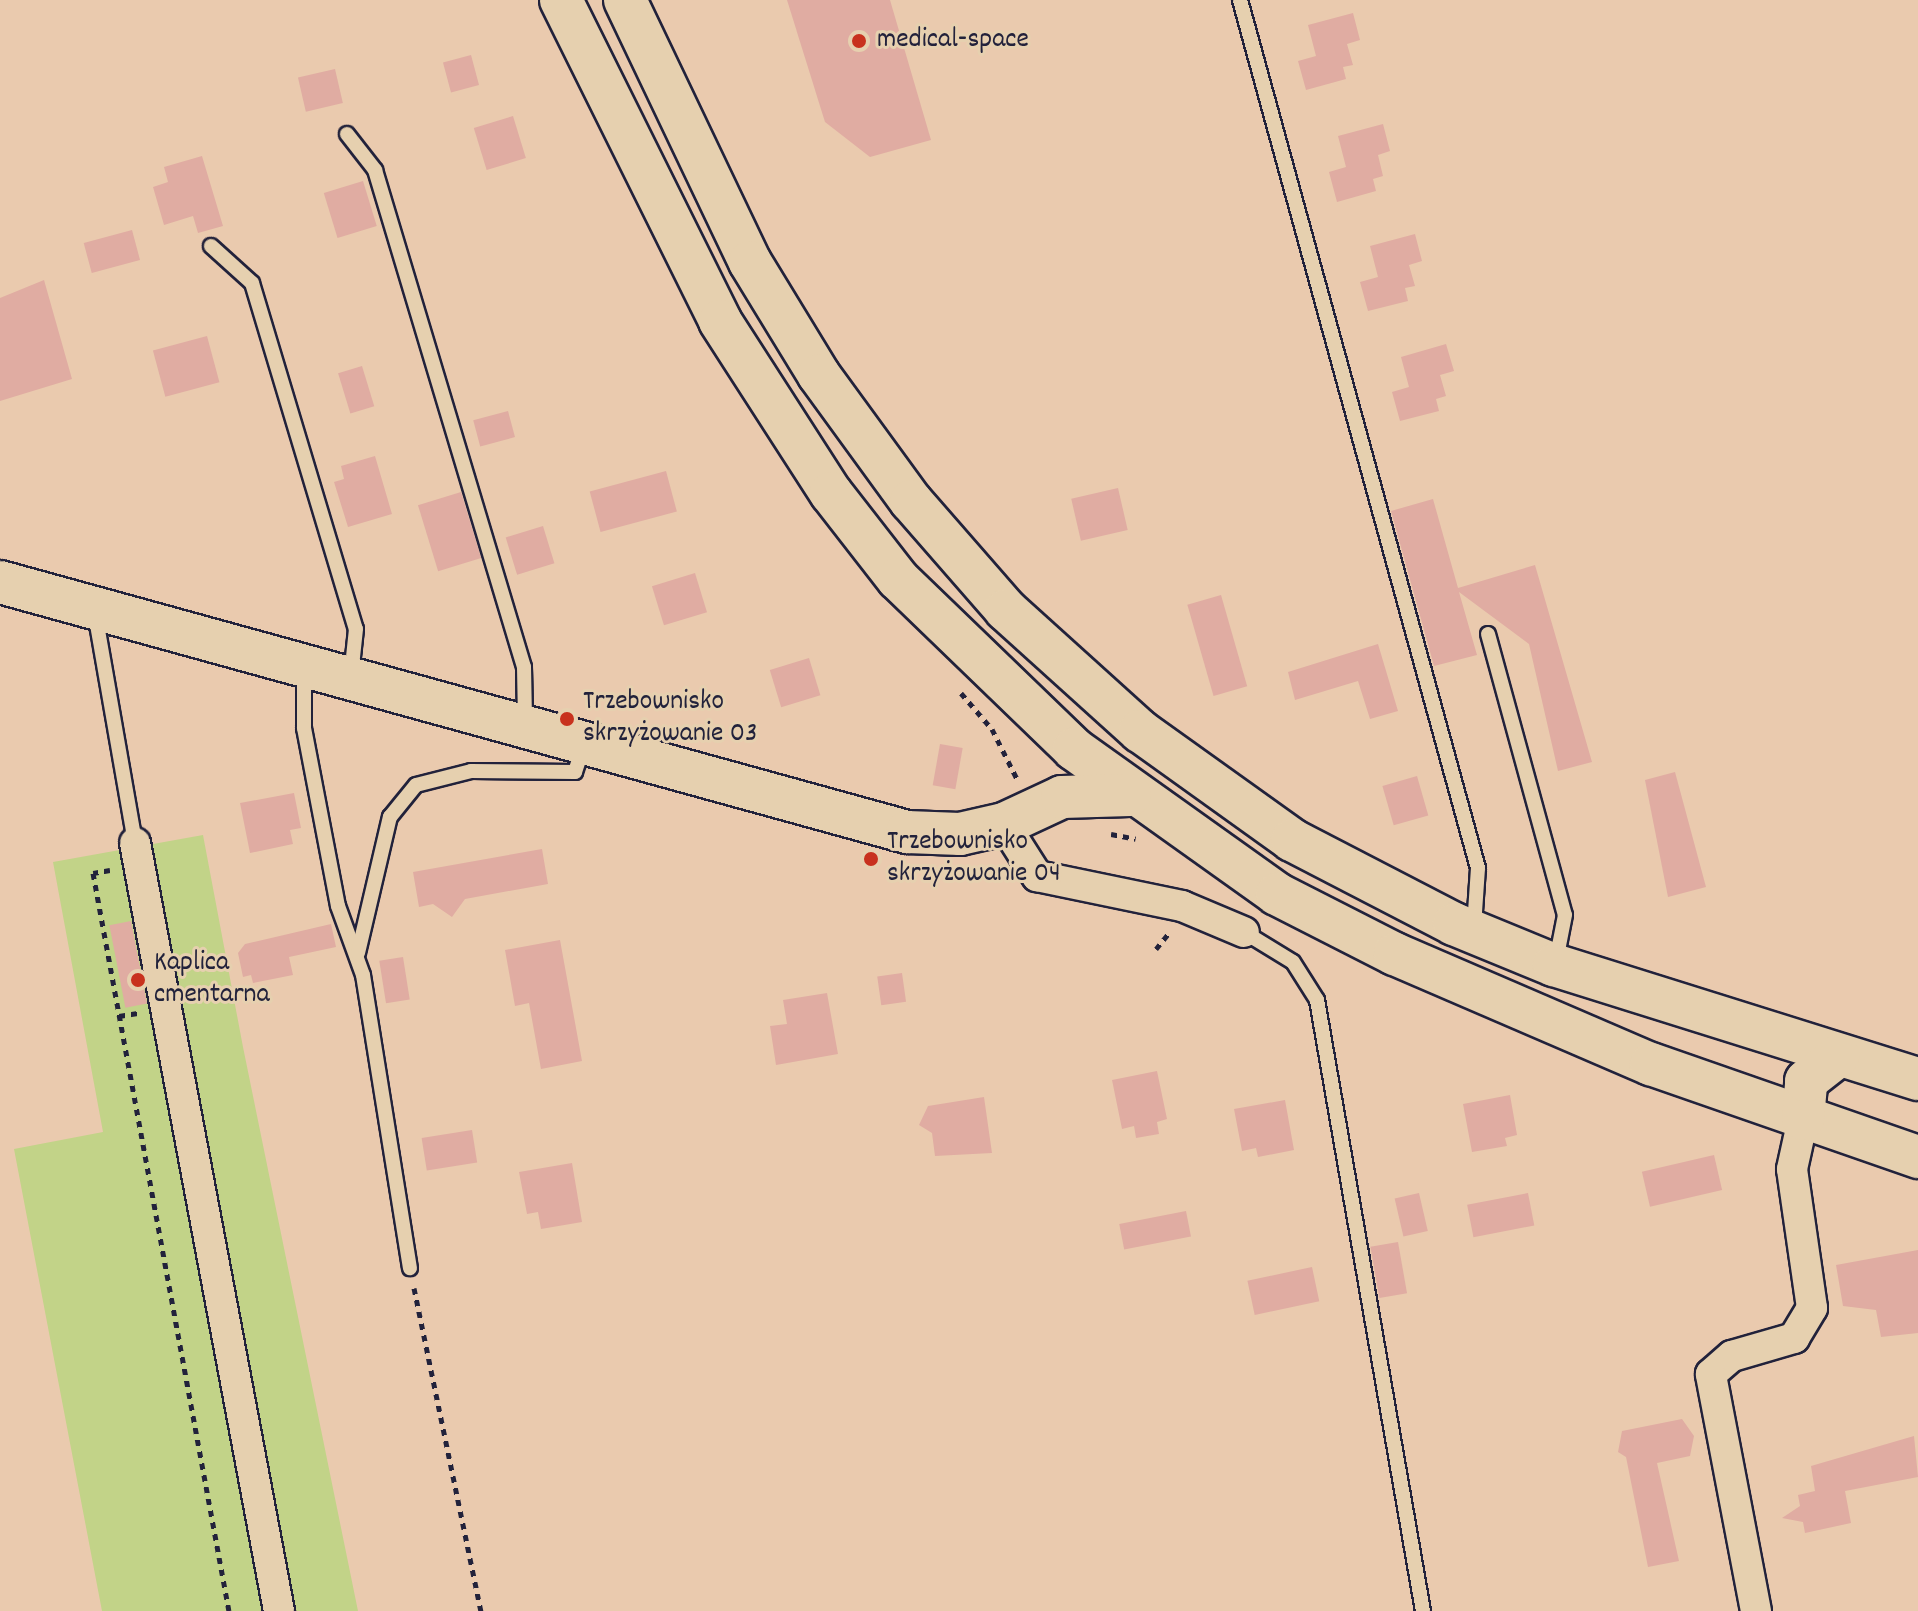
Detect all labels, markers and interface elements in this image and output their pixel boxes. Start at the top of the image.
place label: medical-space [877,24,1029,58]
marker: medical-space [848,30,870,52]
place label: Trzebownisko skrzyżowanie 03 [583,686,757,752]
marker: Trzebownisko skrzyżowanie 03 [558,710,576,728]
place label: Trzebownisko skrzyżowanie 04 [887,826,1061,892]
marker: Trzebownisko skrzyżowanie 04 [862,850,880,868]
place label: Kaplica cmentarna [154,947,270,1013]
marker: Kaplica cmentarna [129,971,147,989]

